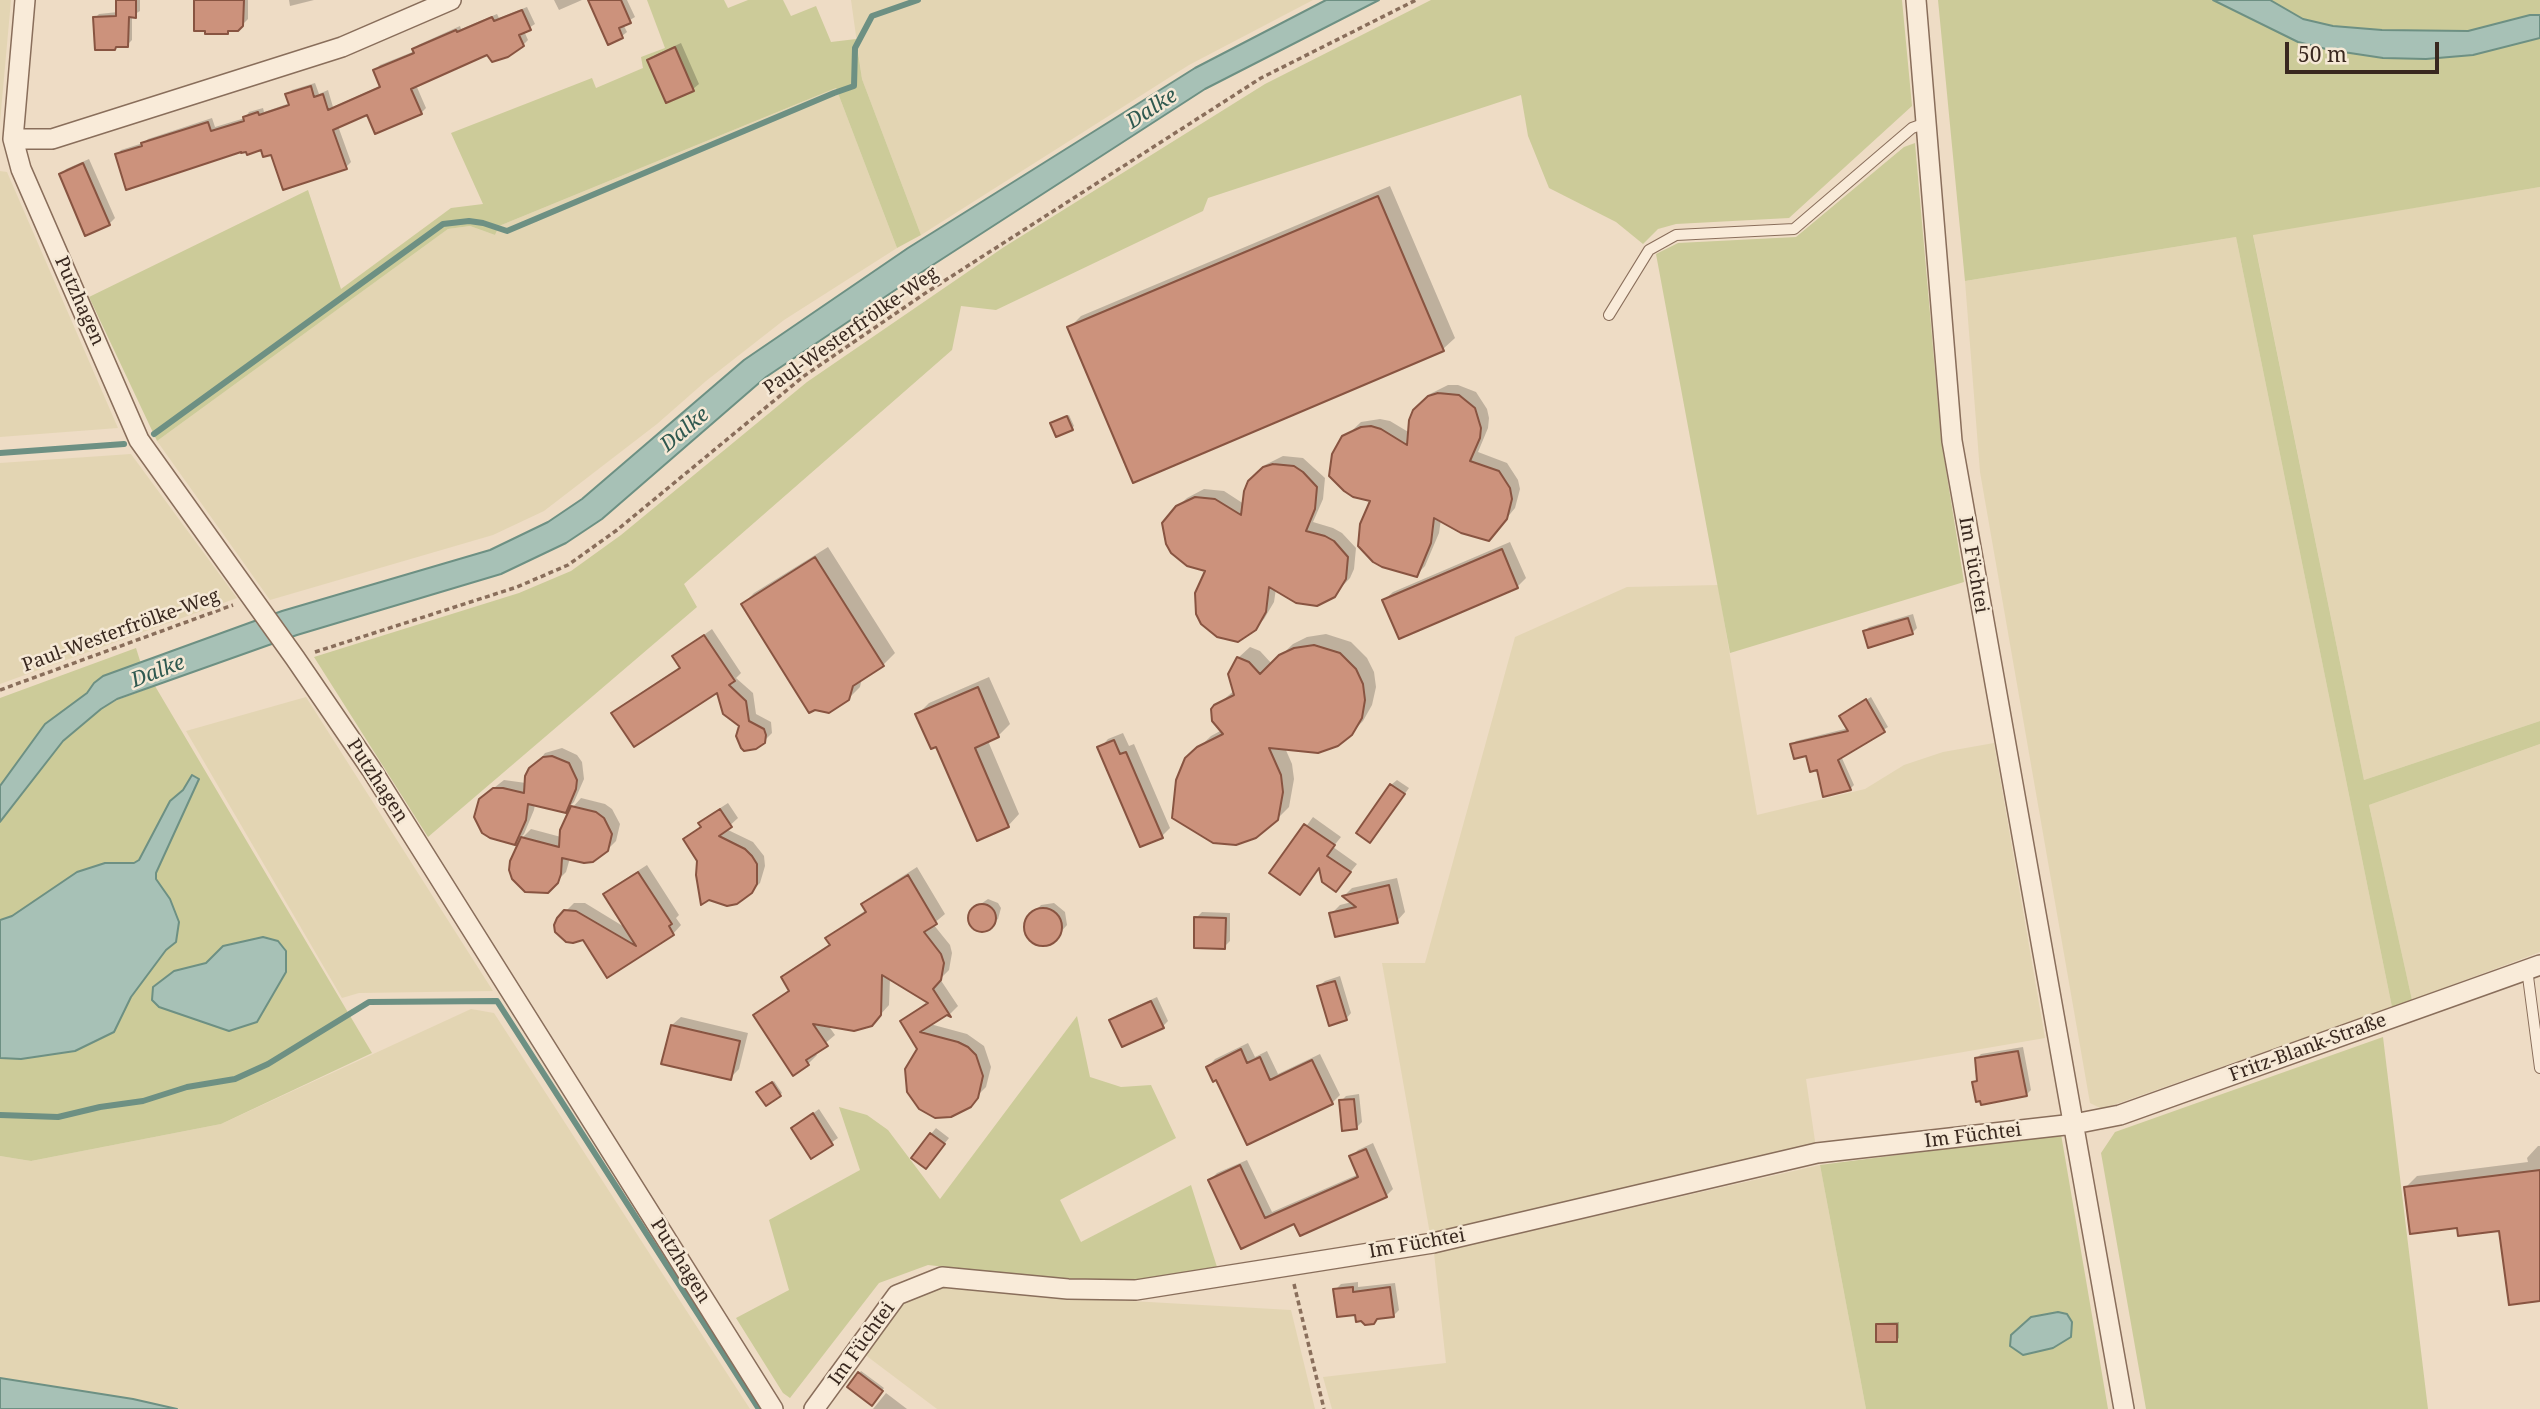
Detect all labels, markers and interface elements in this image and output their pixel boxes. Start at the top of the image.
scale bar [2288,28,2442,72]
text: 50 m [2298,40,2347,68]
water label: Dalke [1122,83,1182,135]
street label: Putzhagen [49,253,109,349]
street label: Paul-Westerfrölke-Weg [759,262,943,400]
water label: Dalke [656,402,714,458]
street label: Im Füchtei [1953,515,1993,615]
street label: Paul-Westerfrölke-Weg [19,585,223,677]
water label: Dalke [128,650,188,694]
street label: Putzhagen [341,735,413,827]
street label: Fritz-Blank-Straße [2226,1009,2390,1087]
street label: Im Füchtei [1923,1119,2023,1153]
street label: Putzhagen [645,1215,715,1307]
street label: Im Füchtei [1367,1224,1467,1264]
street label: Im Füchtei [824,1298,900,1390]

